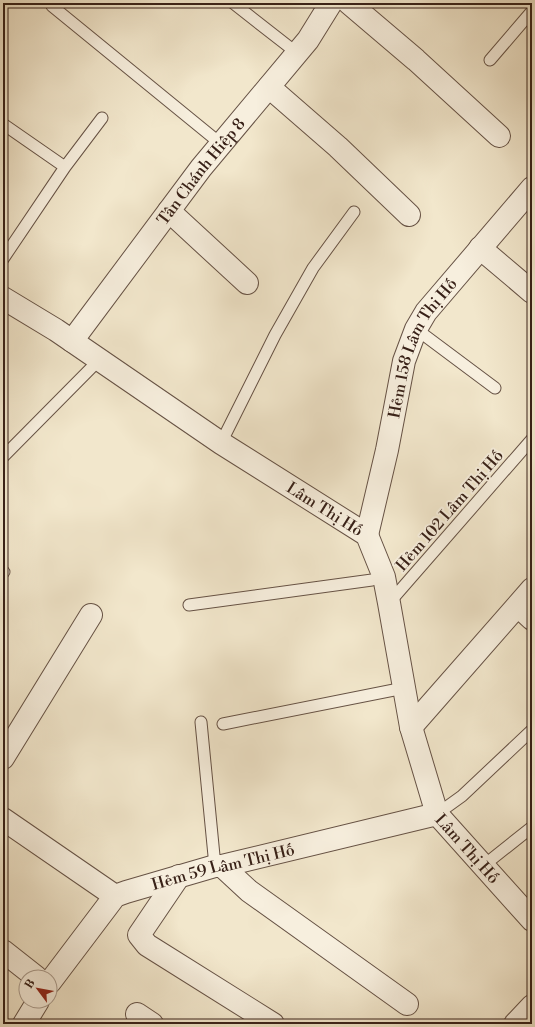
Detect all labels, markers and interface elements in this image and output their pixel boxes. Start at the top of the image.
street label: Tân Chánh Hiệp 8 [153,114,250,229]
street label: Hẻm 158 Lâm Thị Hố [384,274,462,420]
street label: Hẻm 102 Lâm Thị Hố [392,446,508,575]
street label: Lâm Thị Hố [283,478,367,541]
street label: Lâm Thị Hố [430,810,503,888]
street label: Hẻm 59 Lâm Thị Hố [149,840,297,895]
north arrow [18,969,58,1009]
text: B [22,977,38,991]

